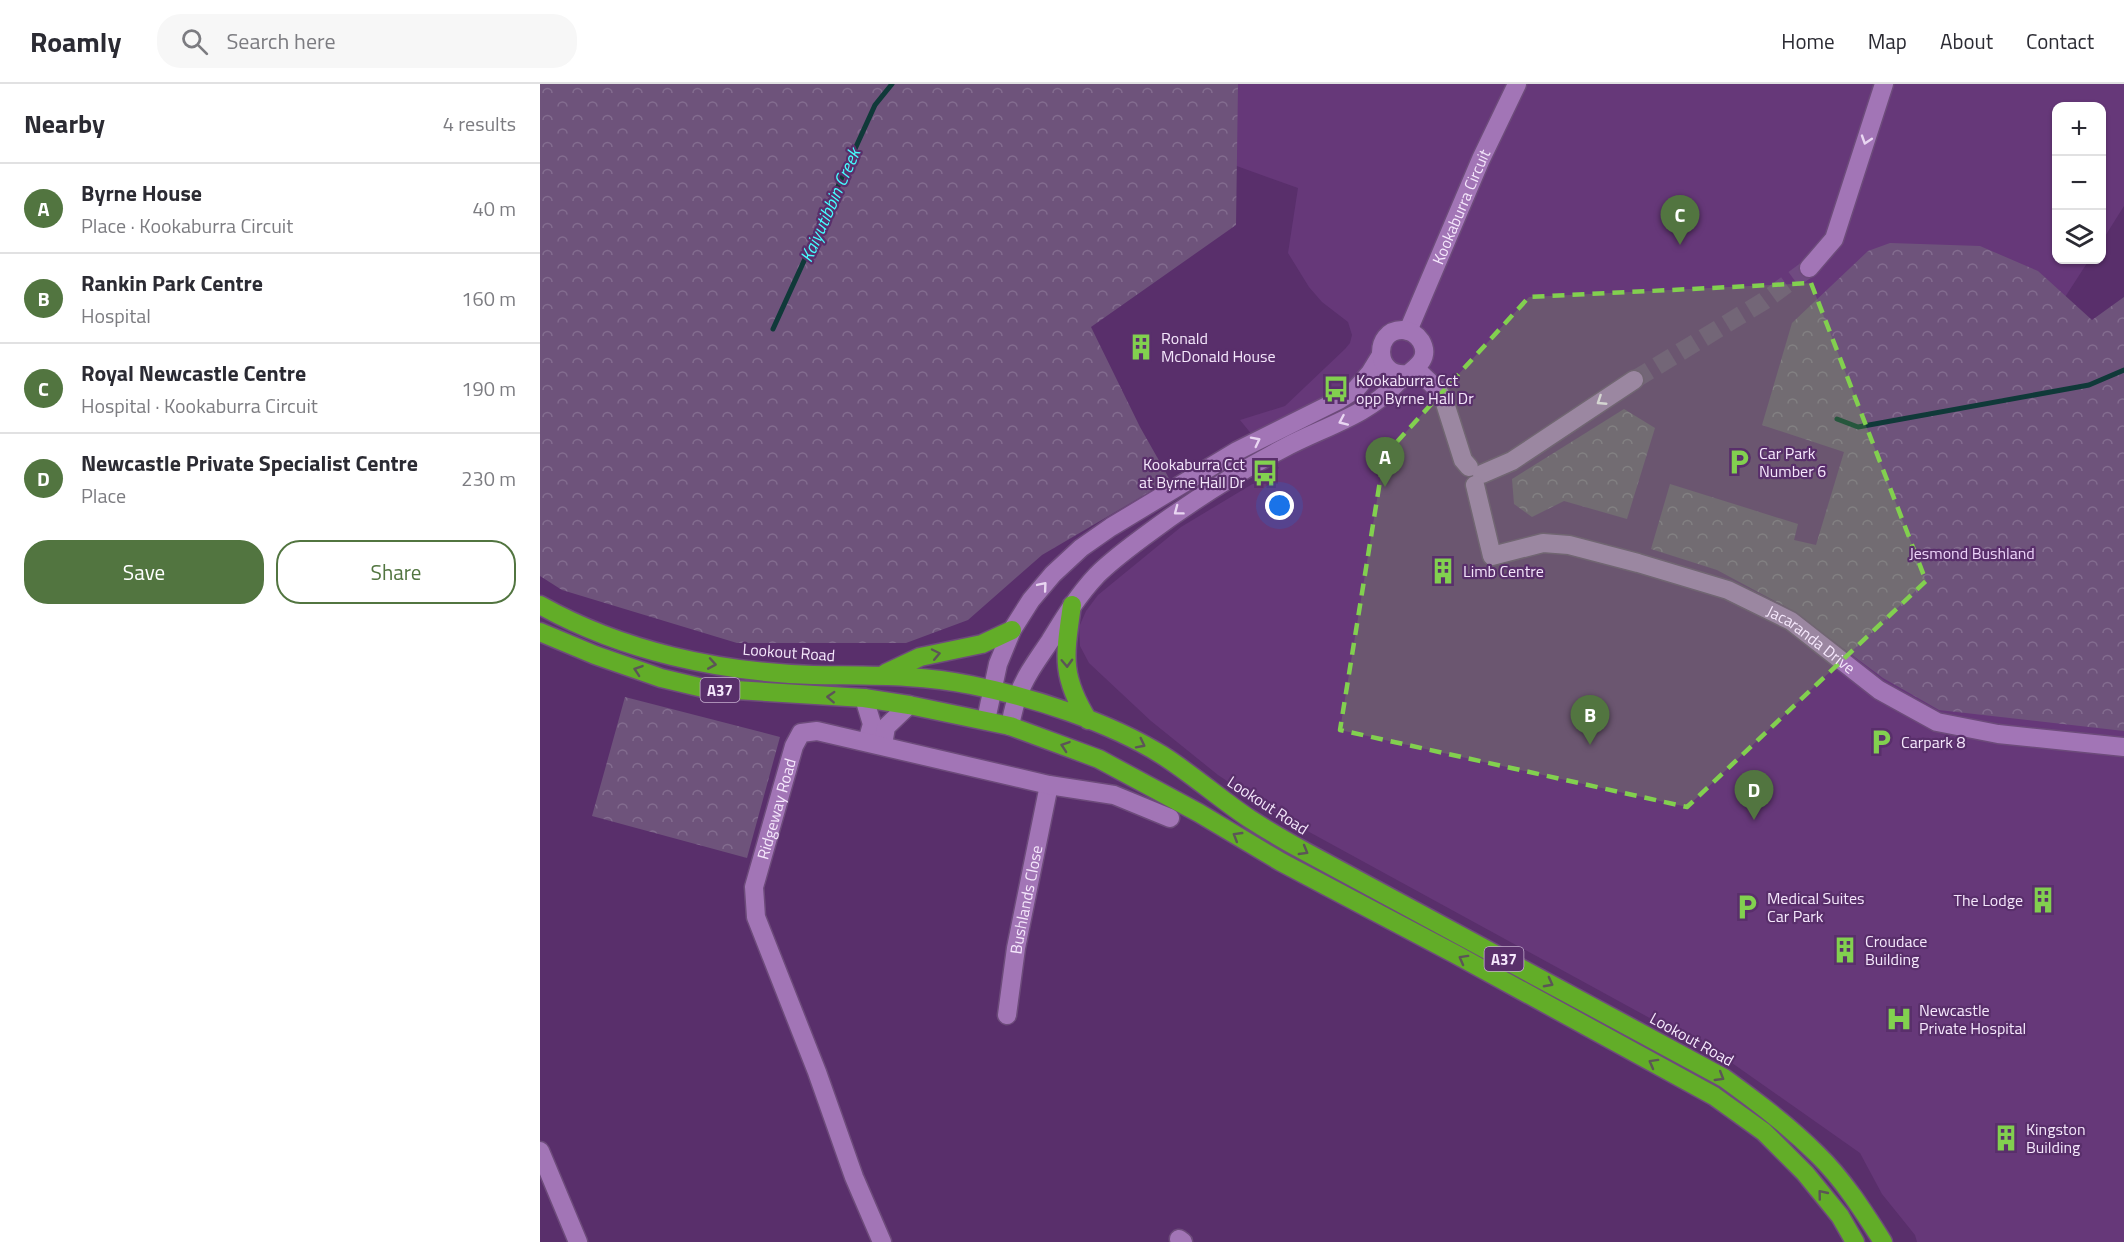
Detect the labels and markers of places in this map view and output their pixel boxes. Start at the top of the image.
pin: C [1660,196,1700,245]
place label: Ronald McDonald House [1161,326,1276,368]
building icon: Ronald McDonald House [1126,332,1156,362]
place label: Kookaburra Cct opp Byrne Hall Dr [1356,368,1474,410]
bus stop icon: Kookaburra Cct opp Byrne Hall Dr [1321,374,1351,404]
pin: A [1366,438,1404,487]
place label: Car Park Number 6 [1759,441,1826,483]
parking icon: Car Park Number 6 [1724,447,1754,477]
place label: Kookaburra Cct at Byrne Hall Dr [1139,452,1245,494]
bus stop icon: Kookaburra Cct at Byrne Hall Dr [1250,458,1280,488]
building icon: Limb Centre [1428,556,1458,586]
place label: Limb Centre [1463,559,1544,583]
pin: B [1570,696,1610,745]
parking icon: Carpark 8 [1866,727,1896,757]
place label: Carpark 8 [1901,730,1965,754]
pin: D [1734,770,1774,820]
building icon: The Lodge [2028,885,2058,915]
place label: Medical Suites Car Park [1767,886,1864,928]
place label: The Lodge [1954,888,2023,912]
parking icon: Medical Suites Car Park [1732,892,1762,922]
place label: Croudace Building [1865,929,1927,971]
building icon: Croudace Building [1830,935,1860,965]
place label: Newcastle Private Hospital [1919,998,2026,1040]
hospital icon: Newcastle Private Hospital [1884,1004,1914,1034]
place label: Kingston Building [2026,1117,2086,1159]
building icon: Kingston Building [1991,1123,2021,1153]

